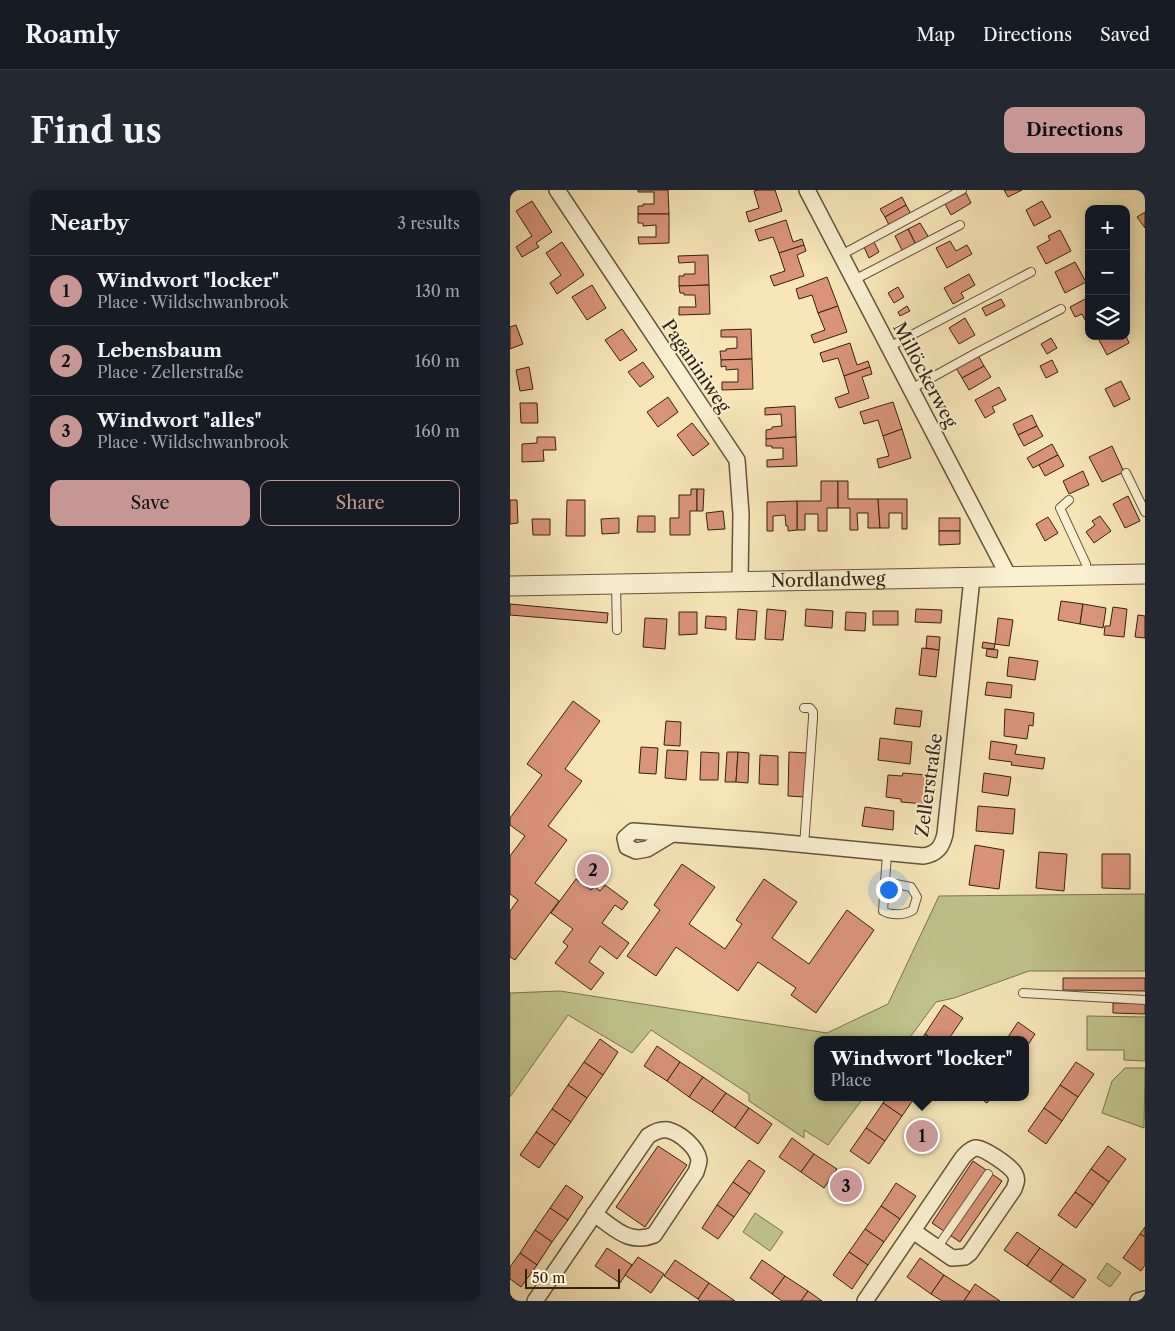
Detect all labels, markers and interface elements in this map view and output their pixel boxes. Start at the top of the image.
text: Roamly [25,20,119,49]
text: Map [916,24,955,46]
text: Directions [983,24,1072,46]
text: Saved [1100,24,1150,46]
button: Directions [1004,107,1145,153]
text: Find us [30,109,162,152]
map controls [1085,205,1130,340]
button: + [1085,205,1130,250]
text: Nearby [50,210,129,235]
text: 3 results [397,213,460,233]
button: − [1085,250,1130,295]
text: Windwort "locker" [97,269,279,292]
text: 1 [62,281,70,301]
text: 130 m [415,281,460,301]
text: Place · Wildschwanbrook [97,292,289,312]
button: layers [1085,295,1130,340]
street label: Paganiniweg [657,315,735,417]
street label: Millöckerweg [888,319,962,432]
text: Lebensbaum [97,339,222,362]
text: 2 [61,351,71,371]
text: 160 m [415,351,460,371]
text: Place · Zellerstraße [97,362,244,382]
text: Windwort "alles" [97,409,262,432]
text: 3 [61,421,71,441]
text: 160 m [415,421,460,441]
text: Place · Wildschwanbrook [97,432,289,452]
button: Save [50,480,250,526]
button: Share [260,480,460,526]
street label: Nordlandweg [770,568,886,592]
street label: Zellerstraße [911,732,947,838]
pin: 2 [577,851,609,889]
your location [876,877,902,903]
popup [814,1036,1029,1101]
text: Windwort "locker" [830,1047,1013,1070]
text: Place [830,1070,872,1090]
pin: 1 [906,1117,938,1155]
pin: 3 [830,1167,862,1205]
scale bar [525,1266,620,1289]
text: 50 m [532,1269,565,1287]

